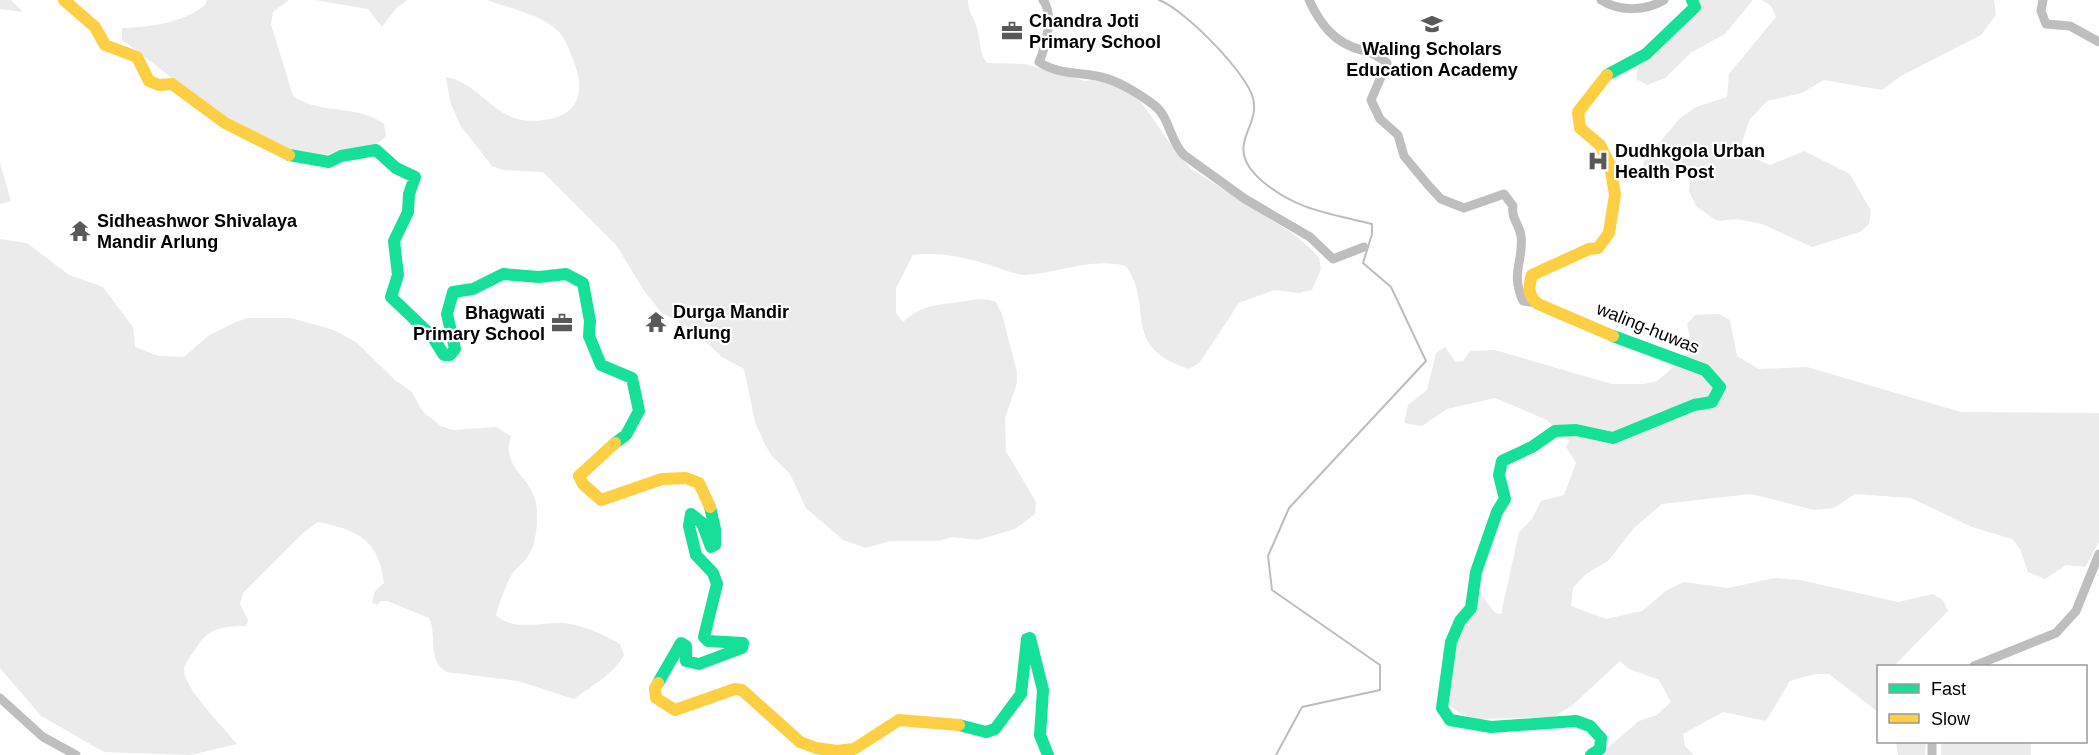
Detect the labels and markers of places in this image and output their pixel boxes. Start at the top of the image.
place label: Chandra Joti Primary School [1029,11,1161,52]
school or university icon: Waling Scholars Education Academy [1420,12,1444,36]
office icon: Chandra Joti Primary School [1000,19,1024,43]
place label: Waling Scholars Education Academy [1346,39,1518,80]
place label: Dudhkgola Urban Health Post [1615,141,1765,182]
hospital icon: Dudhkgola Urban Health Post [1586,149,1610,173]
place label: Sidheashwor Shivalaya Mandir Arlung [97,211,298,252]
temple icon: Sidheashwor Shivalaya Mandir Arlung [68,219,92,243]
place label: Durga Mandir Arlung [673,302,789,343]
place label: Bhagwati Primary School [413,303,545,344]
temple icon: Durga Mandir Arlung [644,310,668,334]
office icon: Bhagwati Primary School [550,311,574,335]

